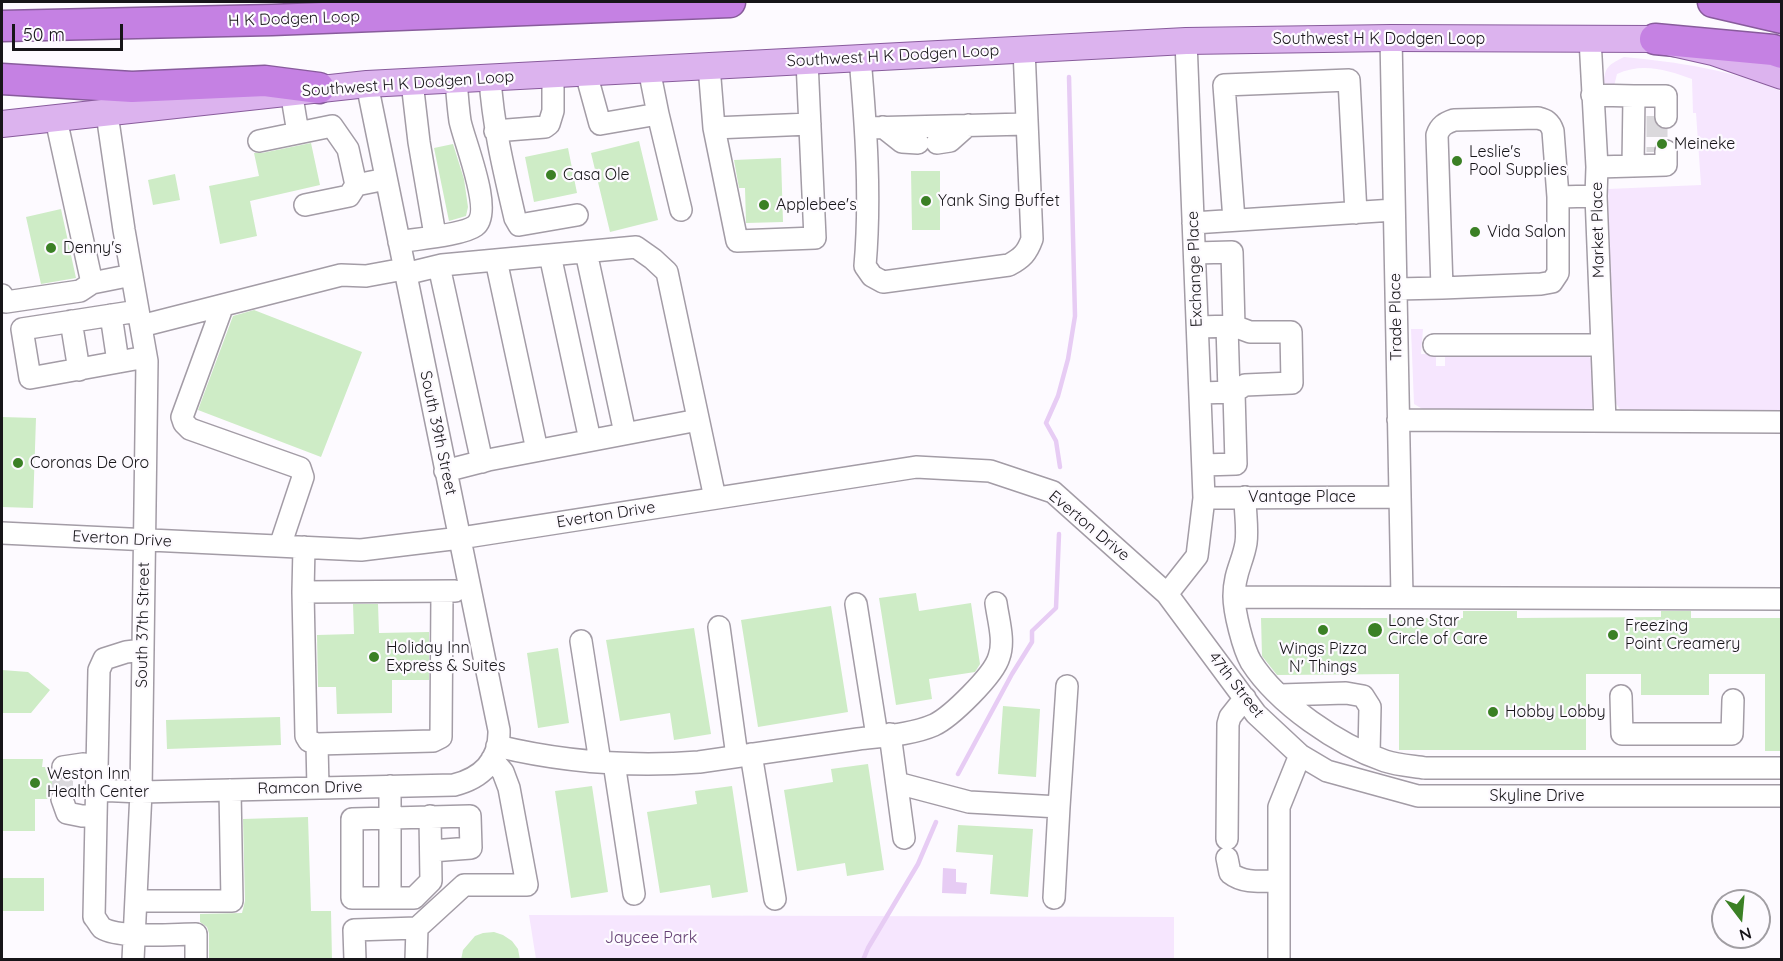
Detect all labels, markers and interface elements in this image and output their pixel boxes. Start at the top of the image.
street label: H K Dodgen Loop [228,7,360,31]
scale bar [15,12,126,50]
text: 50 m [23,23,65,46]
street label: Southwest H K Dodgen Loop [1273,29,1485,49]
street label: Southwest H K Dodgen Loop [786,41,1000,71]
street label: Southwest H K Dodgen Loop [301,67,515,101]
place label: Meineke [1674,134,1735,154]
marker: Meineke [1655,137,1669,151]
place label: Leslie's Pool Supplies [1469,142,1567,180]
marker: Leslie's Pool Supplies [1450,154,1464,168]
place label: Casa Ole [563,165,630,185]
marker: Casa Ole [544,168,558,182]
street label: Market Place [1588,182,1608,278]
place label: Yank Sing Buffet [938,191,1060,211]
marker: Yank Sing Buffet [919,194,933,208]
place label: Applebee's [776,195,857,215]
marker: Applebee's [757,198,771,212]
street label: Exchange Place [1183,211,1207,327]
place label: Vida Salon [1487,222,1566,242]
marker: Vida Salon [1468,225,1482,239]
place label: Denny's [63,238,122,258]
marker: Denny's [44,241,58,255]
street label: Trade Place [1386,273,1406,361]
street label: South 39th Street [415,369,461,497]
place label: Coronas De Oro [30,453,149,473]
marker: Coronas De Oro [11,456,25,470]
street label: Everton Drive [1045,487,1133,565]
street label: Vantage Place [1248,487,1356,507]
street label: Everton Drive [555,498,657,532]
street label: Everton Drive [72,527,172,551]
street label: South 37th Street [132,562,154,688]
place label: Lone Star Circle of Care [1388,611,1488,649]
place label: Freezing Point Creamery [1625,616,1740,654]
marker: Lone Star Circle of Care [1366,621,1384,639]
marker: Wings Pizza N' Things [1316,623,1330,637]
marker: Freezing Point Creamery [1606,628,1620,642]
place label: Holiday Inn Express & Suites [386,638,505,676]
place label: Wings Pizza N' Things [1279,639,1367,677]
street label: 47th Street [1204,648,1268,722]
marker: Holiday Inn Express & Suites [367,650,381,664]
place label: Hobby Lobby [1505,702,1606,722]
marker: Hobby Lobby [1486,705,1500,719]
place label: Weston Inn Health Center [47,764,149,802]
marker: Weston Inn Health Center [28,776,42,790]
street label: Ramcon Drive [257,777,363,799]
street label: Skyline Drive [1490,786,1584,806]
north arrow [1711,889,1771,949]
text: N [1737,923,1754,946]
park label: Jaycee Park [605,928,697,948]

